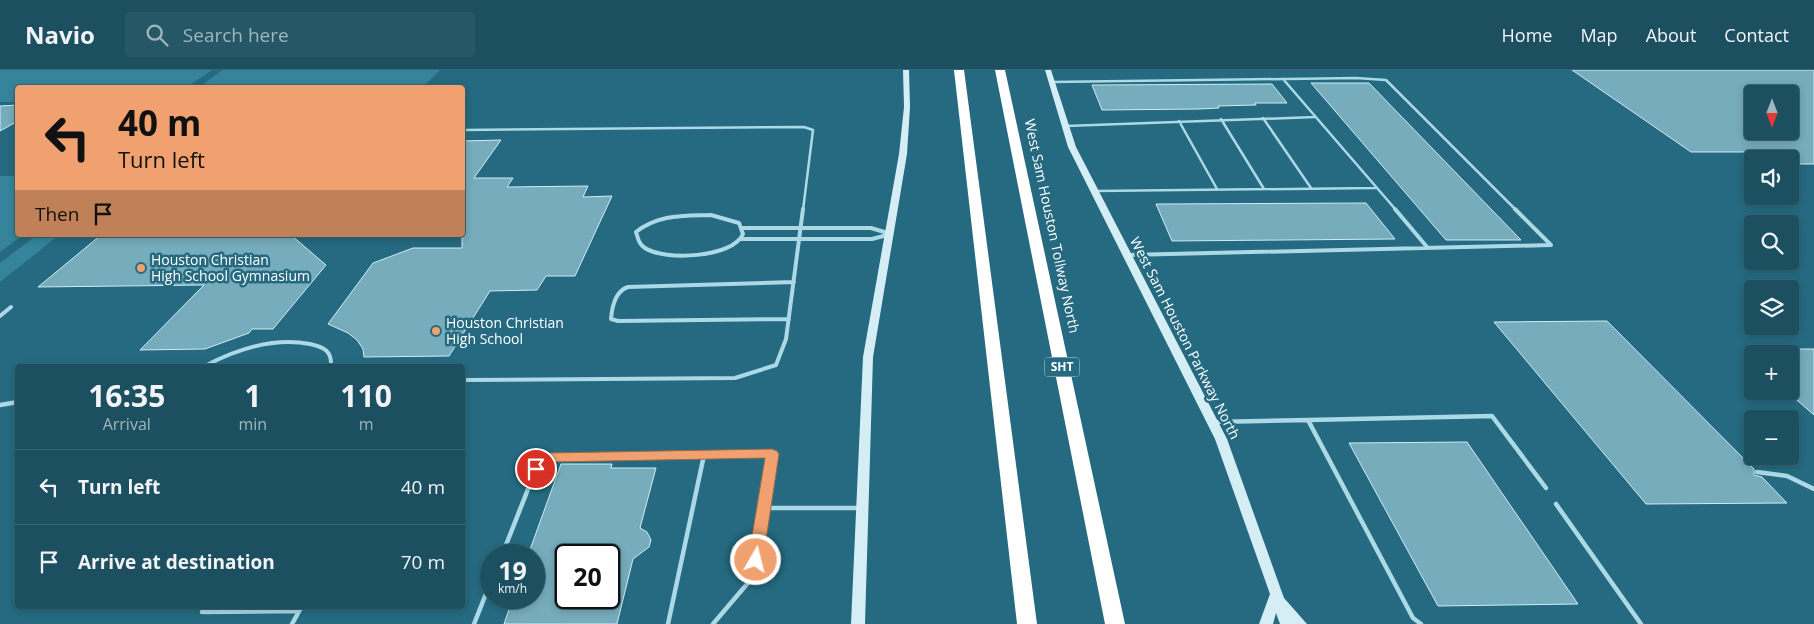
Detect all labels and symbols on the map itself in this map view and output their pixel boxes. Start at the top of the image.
north arrow [1744,85,1799,140]
street label: West Sam Houston Tollway North [1020,117,1084,335]
street label: West Sam Houston Parkway North [1126,233,1245,442]
place label: Houston Christian High School Gymnasium [151,250,310,285]
marker: Houston Christian High School Gymnasium [135,262,147,274]
place label: Houston Christian High School [446,313,564,348]
marker: Houston Christian High School [430,325,442,337]
road number: SHT [1044,358,1080,376]
pin [515,448,557,490]
position arrow [729,533,781,585]
speed limit sign: 20 [555,544,620,609]

